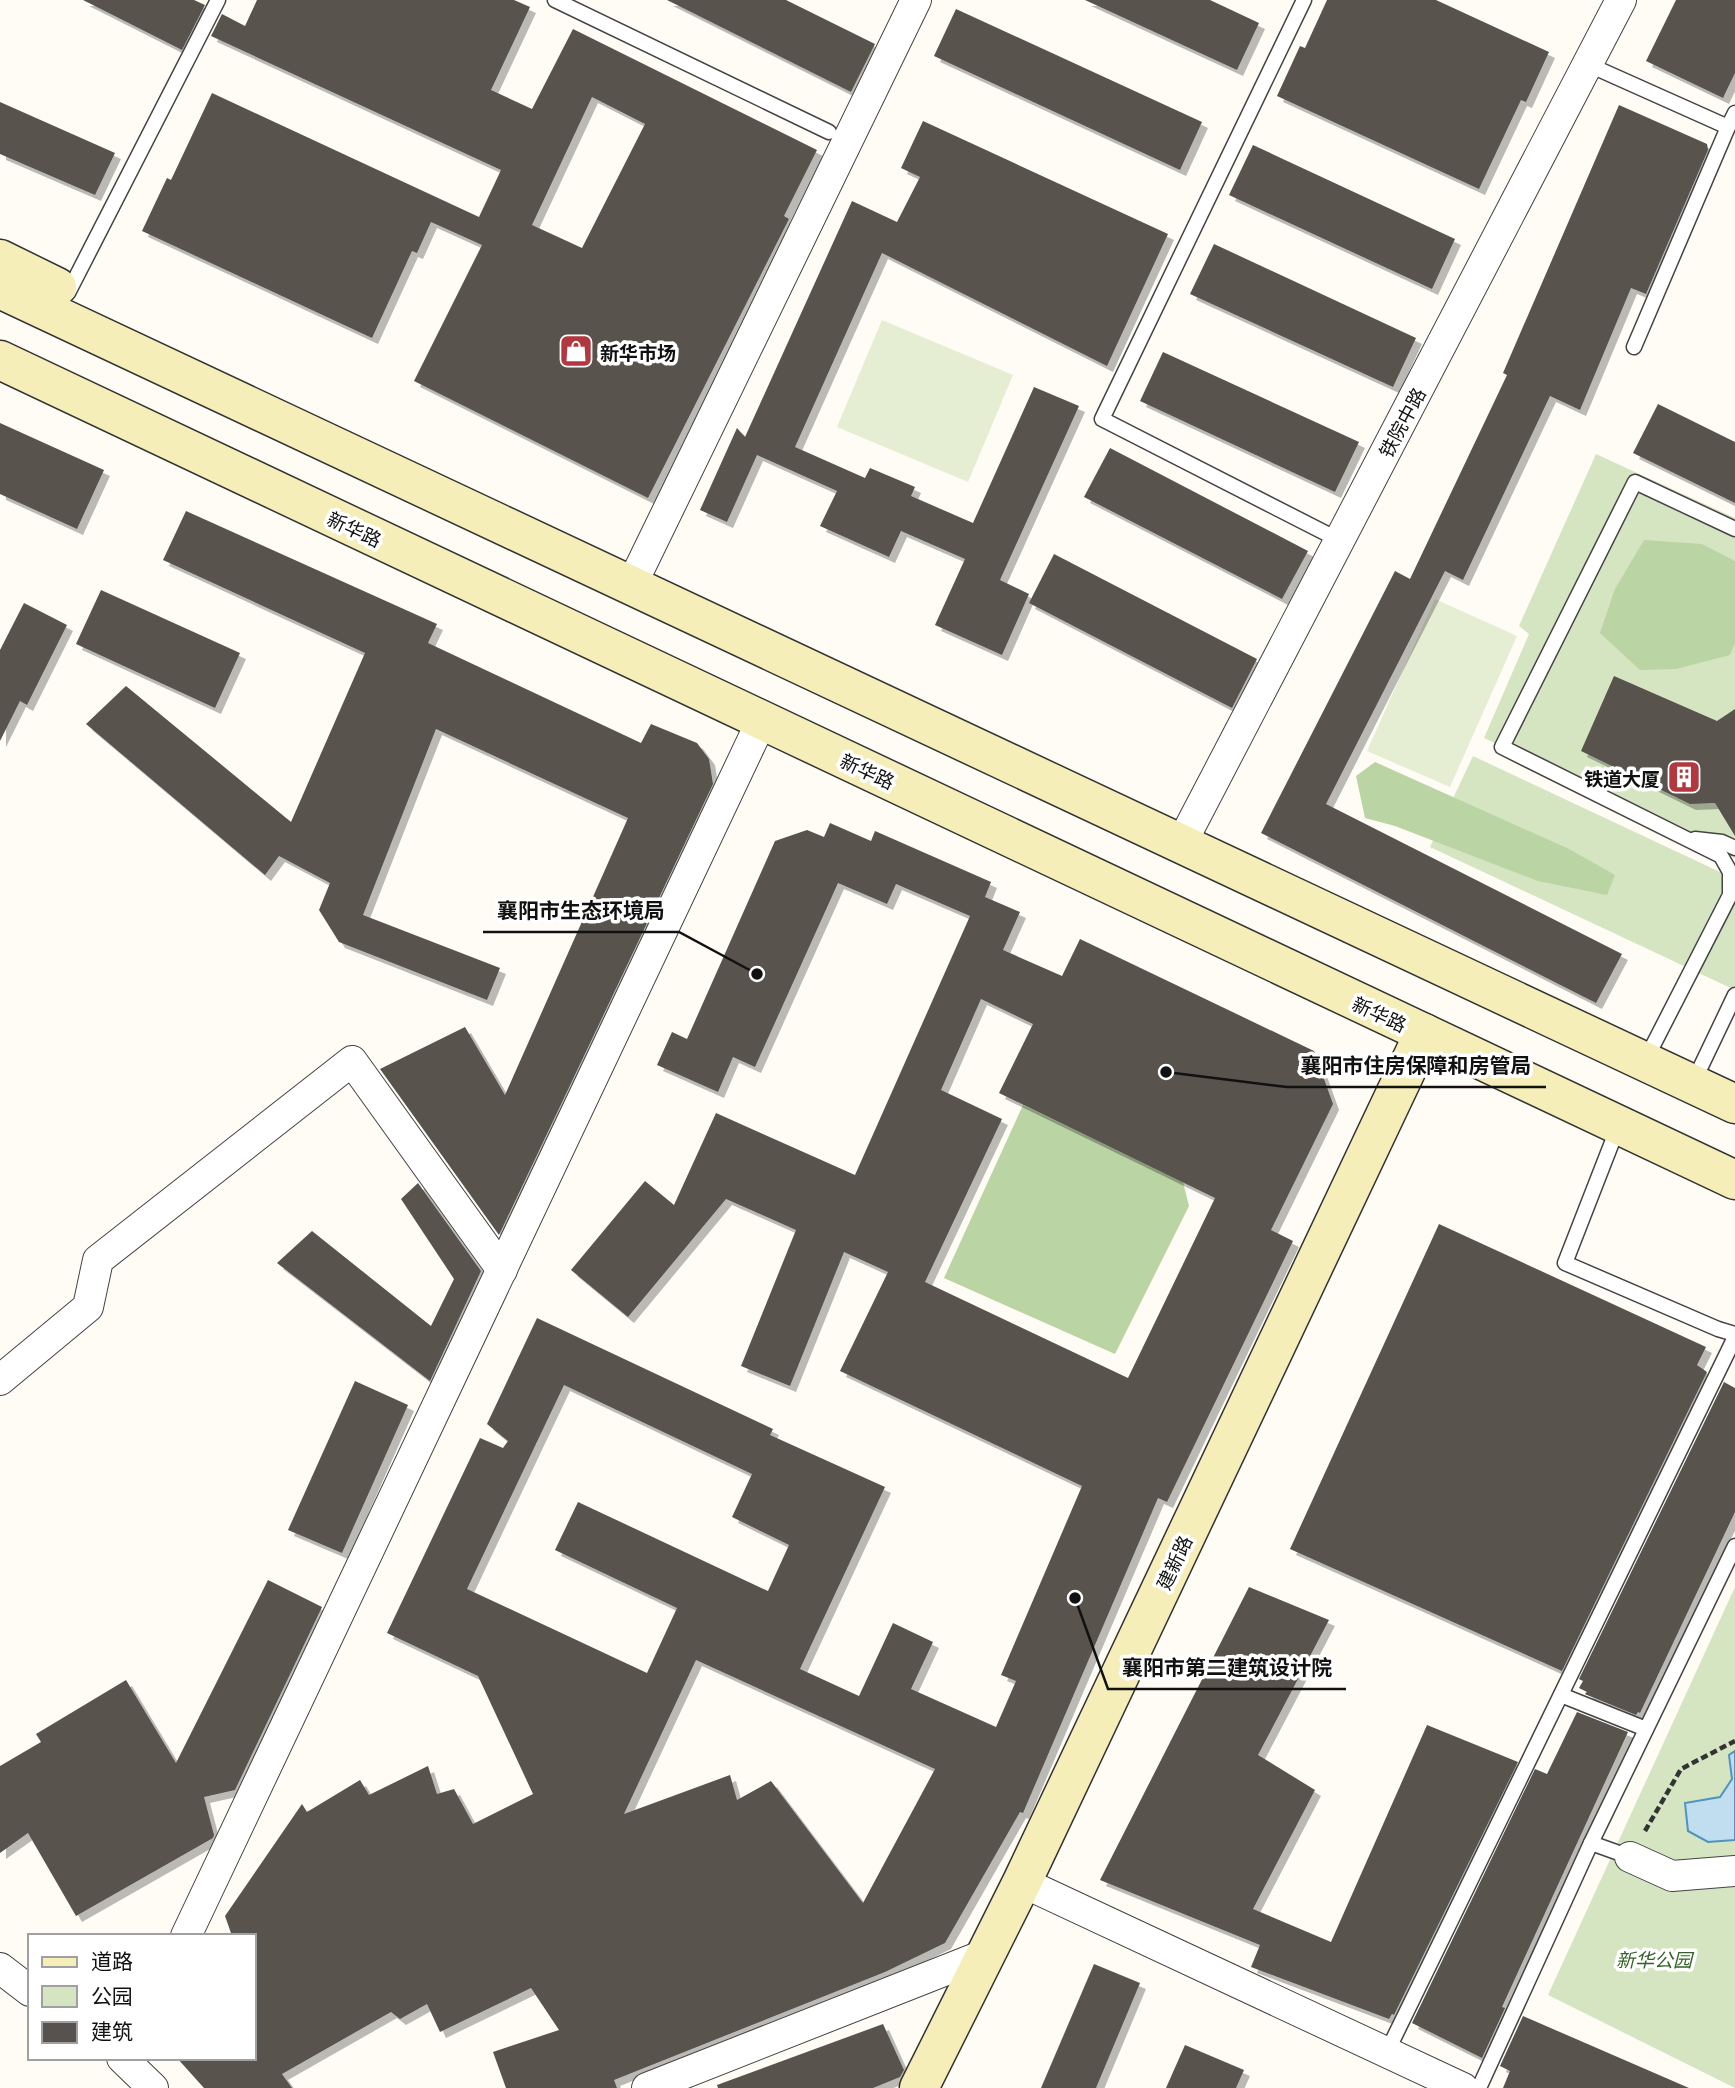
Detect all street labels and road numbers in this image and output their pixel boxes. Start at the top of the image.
street label: 铁院中路 [1371,382,1431,462]
street label: 新华路 [323,504,387,552]
street label: 新华路 [836,746,900,794]
street label: 新华路 [1348,989,1412,1037]
street label: 建新路 [1149,1530,1197,1594]

